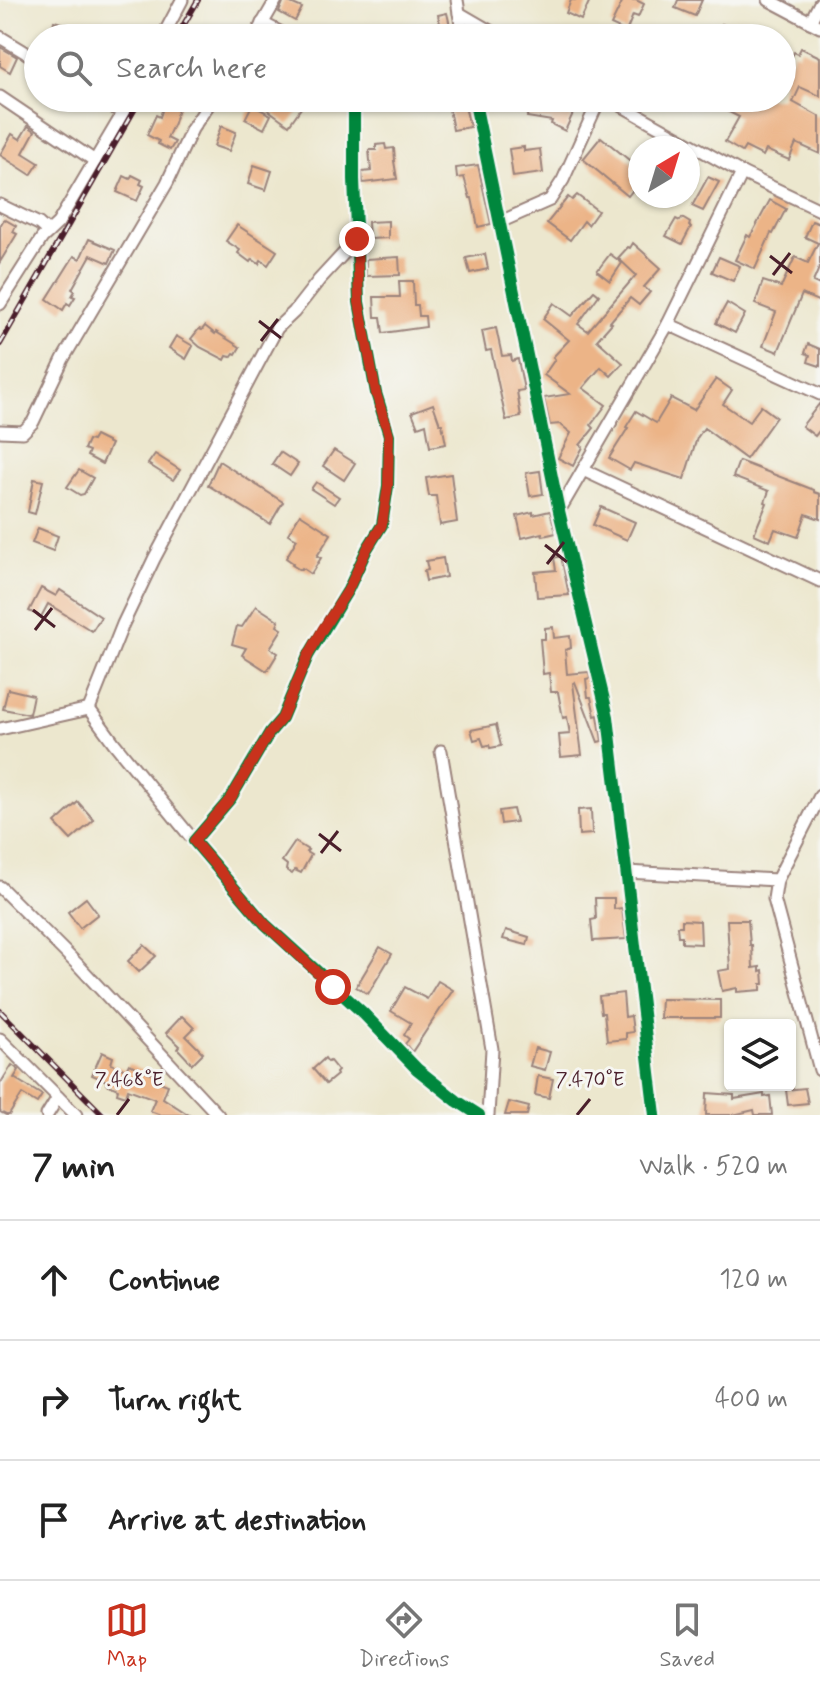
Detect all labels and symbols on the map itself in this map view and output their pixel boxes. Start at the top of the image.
north arrow [628,136,700,208]
route end [339,221,375,257]
route start [315,969,351,1005]
text: 7.468°E [95,1067,163,1094]
text: 7.470°E [556,1067,625,1094]

